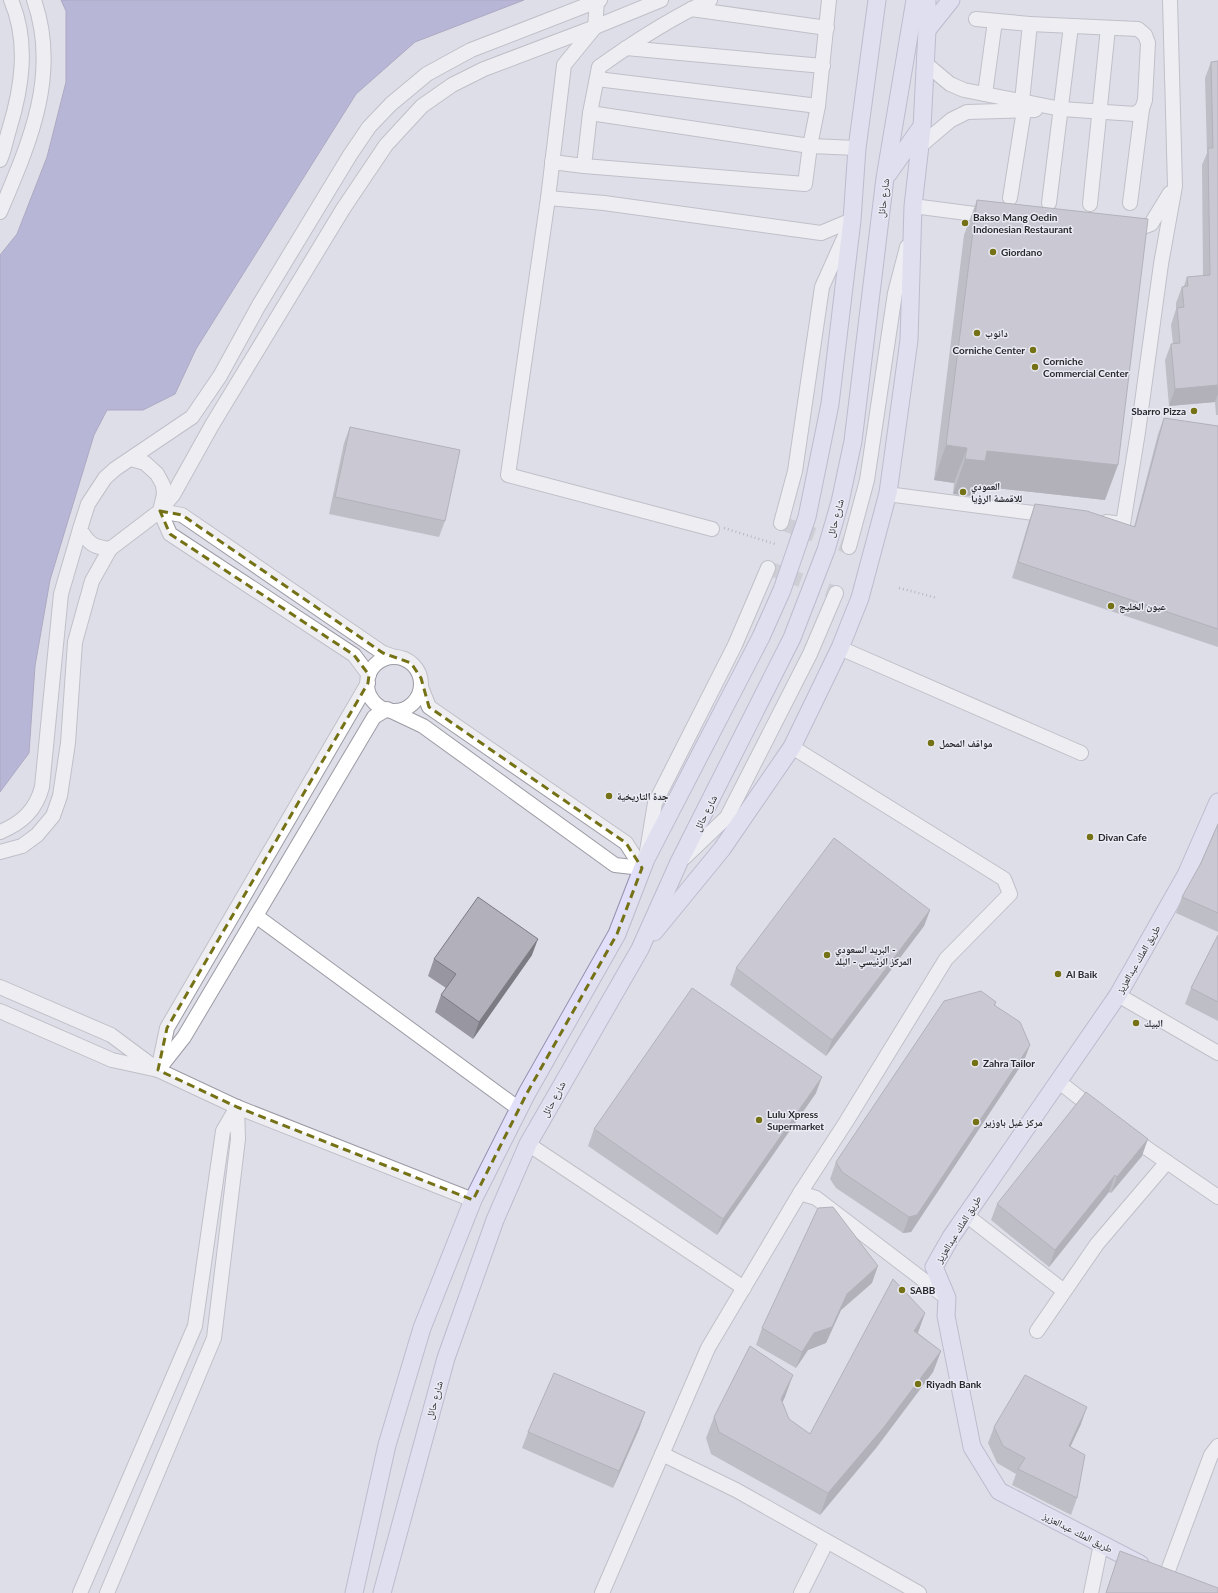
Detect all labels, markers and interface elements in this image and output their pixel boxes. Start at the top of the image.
street label: شارع حائل [875,177,892,218]
place label: Bakso Mang Oedin Indonesian Restaurant [973,211,1073,235]
marker: Bakso Mang Oedin Indonesian Restaurant [960,218,970,228]
place label: Giordano [1001,246,1043,258]
marker: Giordano [988,247,998,257]
place label: دانوب [985,327,1008,340]
marker: دانوب [972,328,982,338]
place label: Corniche Center [952,344,1025,356]
marker: Corniche Center [1028,345,1038,355]
place label: Corniche Commercial Center [1043,355,1129,379]
marker: Corniche Commercial Center [1030,362,1040,372]
place label: Sbarro Pizza [1131,405,1186,417]
marker: Sbarro Pizza [1189,406,1199,416]
place label: العمودي للاقمشة الرؤيا [971,480,1022,505]
marker: العمودي للاقمشة الرؤيا [958,487,968,497]
street label: شارع حائل [824,497,847,539]
place label: عيون الخليج [1119,600,1166,614]
marker: عيون الخليج [1106,601,1116,611]
place label: مواقف المحمل [939,737,993,750]
marker: مواقف المحمل [926,738,936,748]
place label: جدة التاريخية [617,790,669,803]
marker: جدة التاريخية [604,791,614,801]
street label: شارع حائل [691,792,720,834]
place label: Divan Cafe [1098,831,1147,843]
marker: Divan Cafe [1085,832,1095,842]
street label: طريق الملك عبدالعزيز [1113,922,1163,997]
place label: البريد السعودي - المركز الرئيسي - البلد [835,943,912,969]
marker: البريد السعودي - المركز الرئيسي - البلد [822,950,832,960]
place label: Al Baik [1065,968,1098,980]
marker: Al Baik [1053,969,1063,979]
place label: البيك [1144,1017,1163,1029]
marker: البيك [1131,1018,1141,1028]
place label: Zahra Tailor [983,1057,1035,1069]
marker: Zahra Tailor [970,1058,980,1068]
street label: شارع حائل [538,1079,569,1120]
place label: Lulu Xpress Supermarket [767,1108,824,1132]
marker: Lulu Xpress Supermarket [754,1115,764,1125]
place label: مركز غيل باوزير [983,1116,1043,1129]
marker: مركز غيل باوزير [971,1117,981,1127]
street label: طريق الملك عبدالعزيز [932,1193,985,1266]
place label: SABB [910,1284,936,1296]
marker: SABB [897,1285,907,1295]
place label: Riyadh Bank [926,1378,982,1390]
street label: شارع حائل [423,1379,446,1421]
marker: Riyadh Bank [913,1379,923,1389]
street label: طريق الملك عبدالعزيز [1040,1509,1115,1556]

